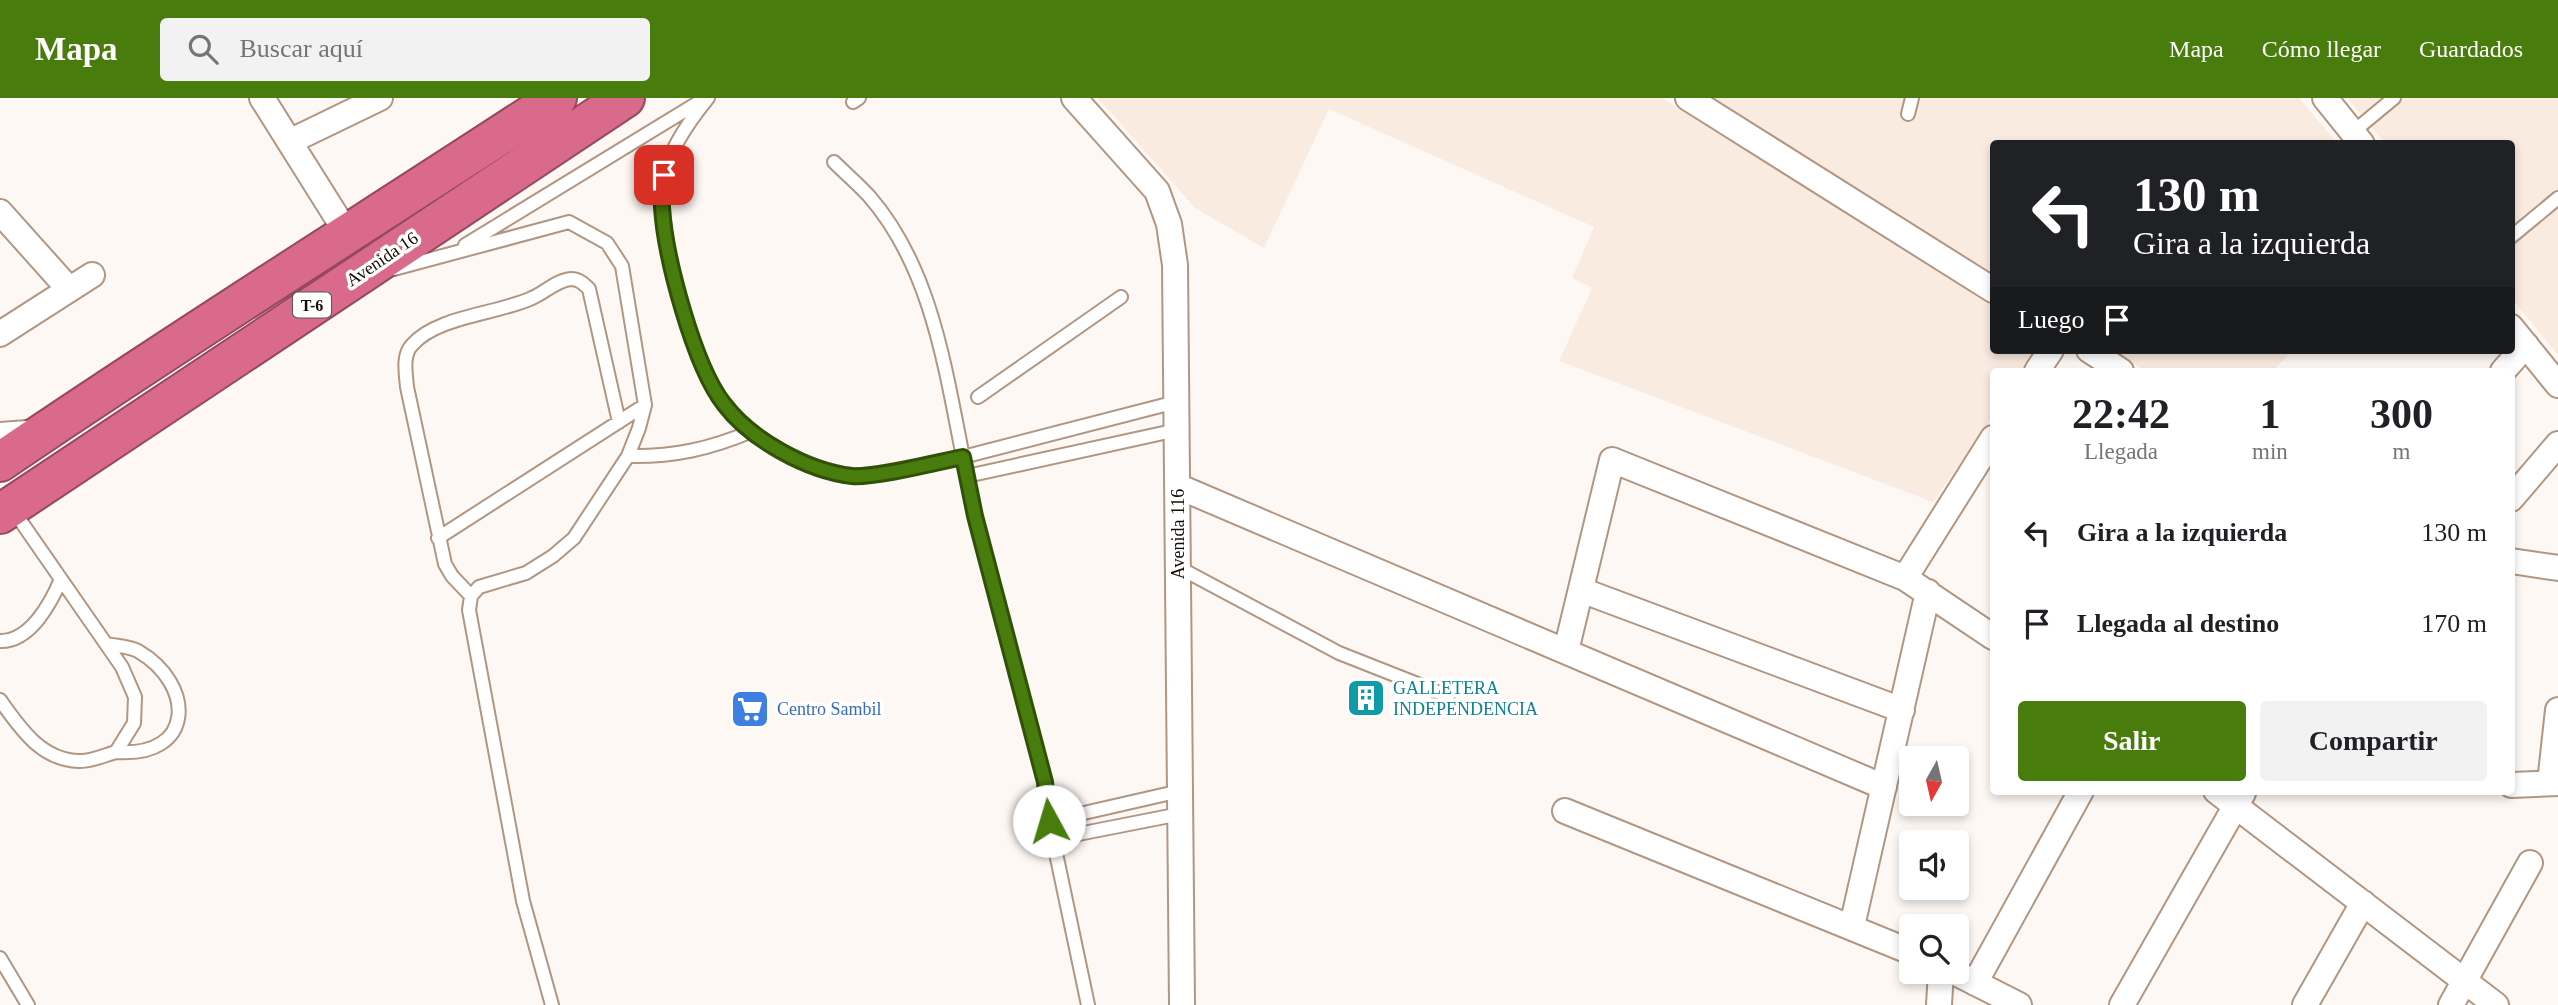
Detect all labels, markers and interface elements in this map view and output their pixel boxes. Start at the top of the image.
search box [160,18,650,81]
icon: search [184,30,222,68]
text: Mapa [35,31,118,67]
text: Buscar aquí [240,34,363,63]
text: Mapa [2169,36,2224,62]
text: Cómo llegar [2262,36,2381,62]
text: Guardados [2419,36,2523,62]
pin [634,145,694,205]
icon: arrive [645,156,683,194]
text: 130 m [2133,167,2260,222]
icon: left [2018,168,2109,259]
text: Gira a la izquierda [2133,225,2370,261]
street label: Avenida 16 [342,228,422,290]
road number: T-6 [293,293,331,318]
icon: arrive [2098,301,2136,339]
text: Luego [2018,305,2084,334]
text: 22:42 [2072,391,2170,437]
text: 1 [2259,391,2280,437]
text: 300 [2370,391,2433,437]
text: Llegada [2084,439,2158,464]
text: min [2252,439,2288,464]
text: m [2392,439,2410,464]
street label: Avenida 116 [1168,489,1188,579]
icon: left [2018,514,2056,552]
text: Gira a la izquierda [2077,518,2287,547]
text: 130 m [2421,518,2487,547]
icon: arrive [2018,605,2056,643]
text: Llegada al destino [2077,609,2279,638]
text: 170 m [2421,609,2487,638]
building icon: GALLETERA INDEPENDENCIA [1345,677,1387,719]
place label: GALLETERA INDEPENDENCIA [1393,678,1538,719]
supermarket icon: Centro Sambil [729,688,771,730]
place label: Centro Sambil [777,699,882,719]
button: Salir [2018,701,2246,781]
button: Compartir [2260,701,2487,781]
north arrow [1899,746,1969,816]
map controls [1899,746,1969,984]
position arrow [1012,784,1086,858]
button: sound [1899,830,1969,900]
button: search [1899,914,1969,984]

